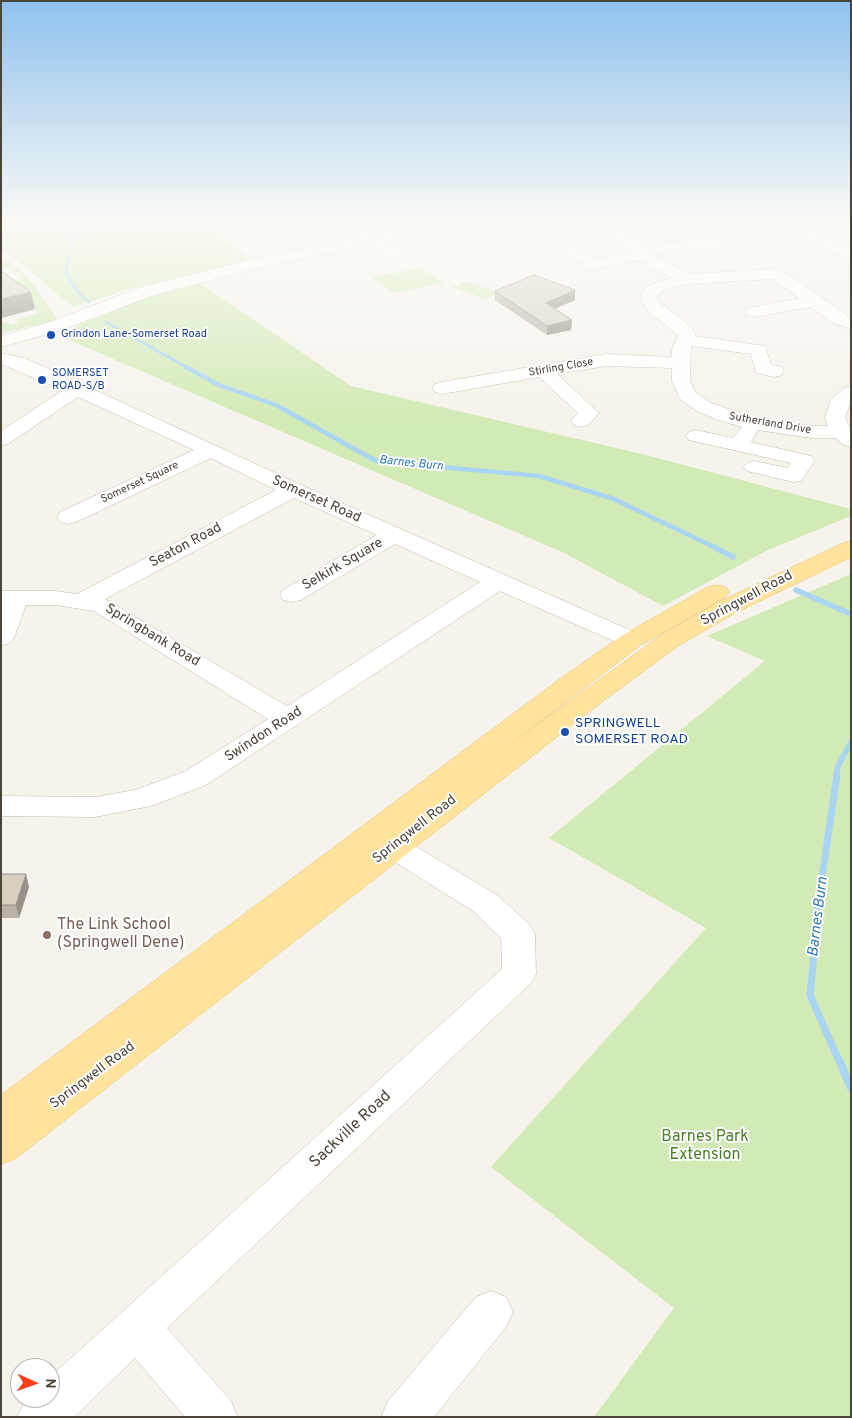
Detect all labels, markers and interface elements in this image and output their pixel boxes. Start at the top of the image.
place label: Grindon Lane-Somerset Road [61,328,207,342]
marker: Grindon Lane-Somerset Road [45,329,57,341]
street label: Stirling Close [528,356,594,380]
place label: SOMERSET ROAD-S/B [52,367,109,393]
marker: SOMERSET ROAD-S/B [36,374,48,386]
street label: Sutherland Drive [728,410,812,438]
water label: Barnes Burn [378,453,444,475]
street label: Somerset Square [99,459,181,507]
street label: Somerset Road [269,473,363,527]
street label: Seaton Road [147,520,225,572]
street label: Selkirk Square [300,535,386,595]
street label: Springwell Road [698,568,796,630]
street label: Springbank Road [101,601,203,671]
street label: Swindon Road [222,704,306,766]
place label: SPRINGWELL SOMERSET ROAD [575,716,688,749]
marker: SPRINGWELL SOMERSET ROAD [559,726,571,738]
street label: Springwell Road [370,792,460,868]
water label: Barnes Burn [805,876,833,958]
place label: The Link School (Springwell Dene) [57,916,184,954]
marker: The Link School (Springwell Dene) [41,929,53,941]
street label: Springwell Road [47,1039,139,1113]
street label: Sackville Road [306,1087,396,1173]
park label: Barnes Park Extension [661,1128,749,1166]
north arrow [10,1358,60,1408]
text: N [41,1378,58,1389]

